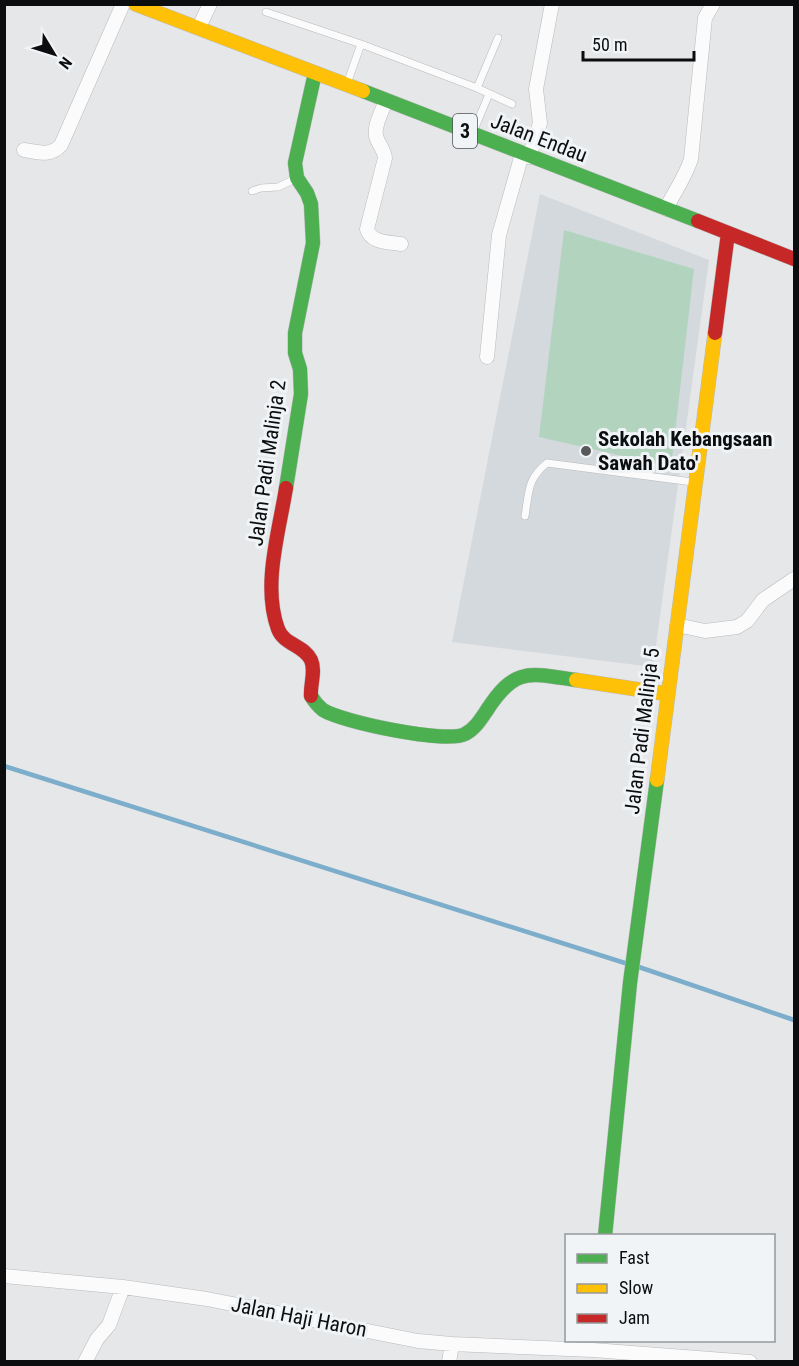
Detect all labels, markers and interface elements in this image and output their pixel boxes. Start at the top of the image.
north arrow [24,24,84,84]
scale bar [583,24,694,62]
text: 50 m [592,34,627,55]
text: N [55,53,76,73]
street label: Jalan Endau [487,109,591,167]
road number: 3 [453,114,477,148]
street label: Jalan Padi Malinja 2 [243,378,291,548]
place label: Sekolah Kebangsaan Sawah Dato' [598,427,773,475]
marker: Sekolah Kebangsaan Sawah Dato' [579,444,593,458]
street label: Jalan Padi Malinja 5 [620,646,664,816]
legend [565,1234,775,1342]
text: Fast [619,1247,650,1268]
text: Slow [619,1277,654,1298]
street label: Jalan Haji Haron [229,1292,369,1342]
text: Jam [619,1307,650,1328]

